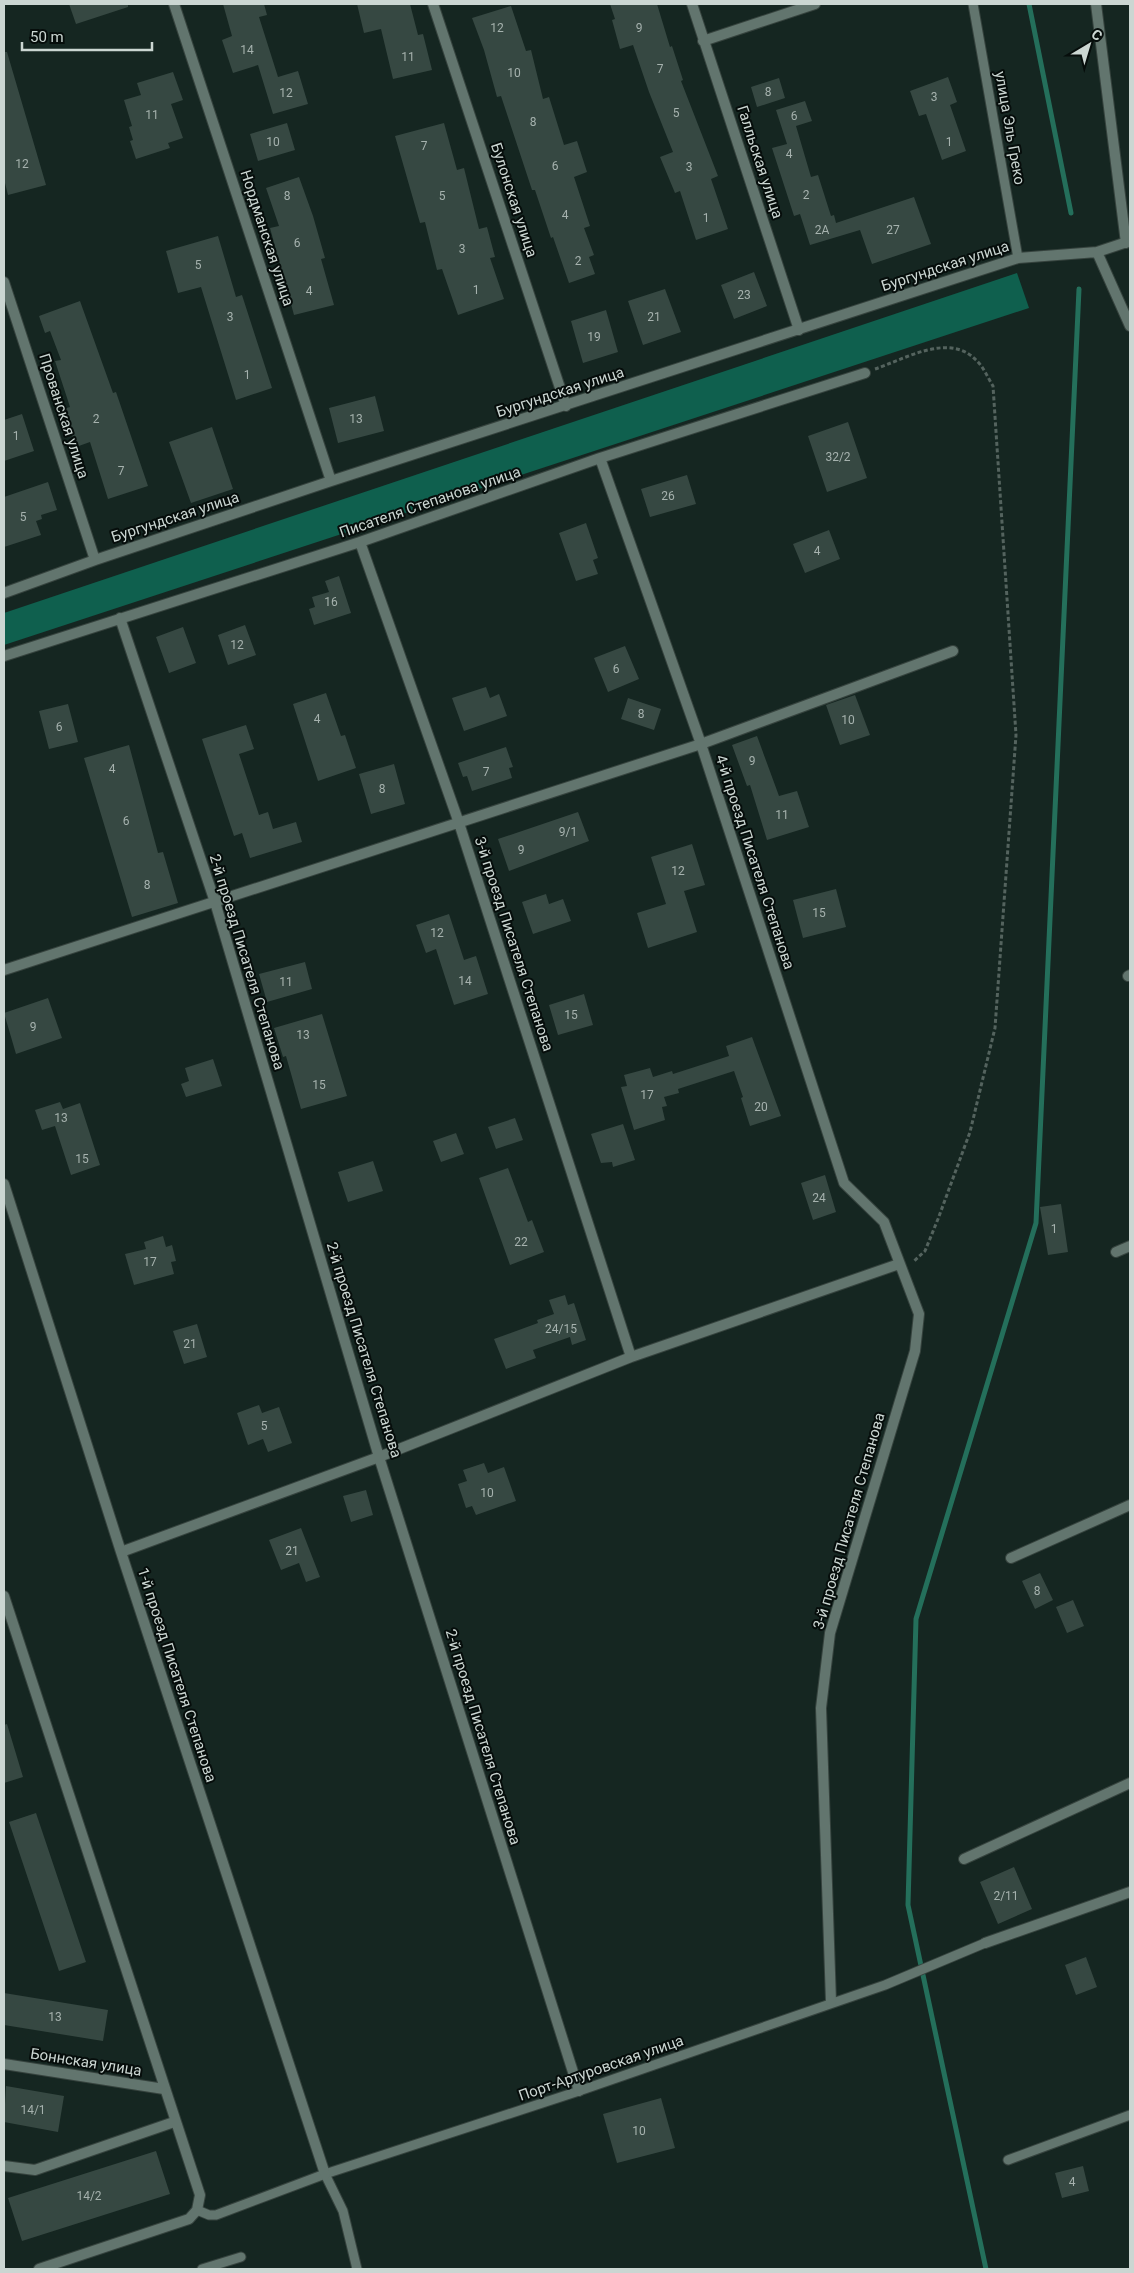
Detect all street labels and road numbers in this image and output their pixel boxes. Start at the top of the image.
street label: улица Эль Греко [991,70,1029,186]
street label: Галльская улица [733,103,787,221]
street label: Булонская улица [487,140,541,260]
street label: Нордманская улица [237,168,297,308]
street label: Бургундская улица [879,237,1011,295]
street label: Прованская улица [35,351,93,481]
street label: Бургундская улица [494,363,626,421]
street label: Писателя Степанова улица [337,462,523,542]
street label: Бургундская улица [109,488,241,546]
street label: 4-й проезд Писателя Степанова [712,752,798,972]
street label: 3-й проезд Писателя Степанова [471,834,557,1054]
street label: 2-й проезд Писателя Степанова [206,852,288,1072]
street label: 2-й проезд Писателя Степанова [323,1240,405,1460]
street label: 3-й проезд Писателя Степанова [809,1411,889,1631]
street label: 1-й проезд Писателя Степанова [134,1565,220,1785]
street label: 2-й проезд Писателя Степанова [442,1627,524,1847]
street label: Порт-Артуровская улица [516,2031,686,2105]
street label: Боннская улица [29,2044,143,2080]

